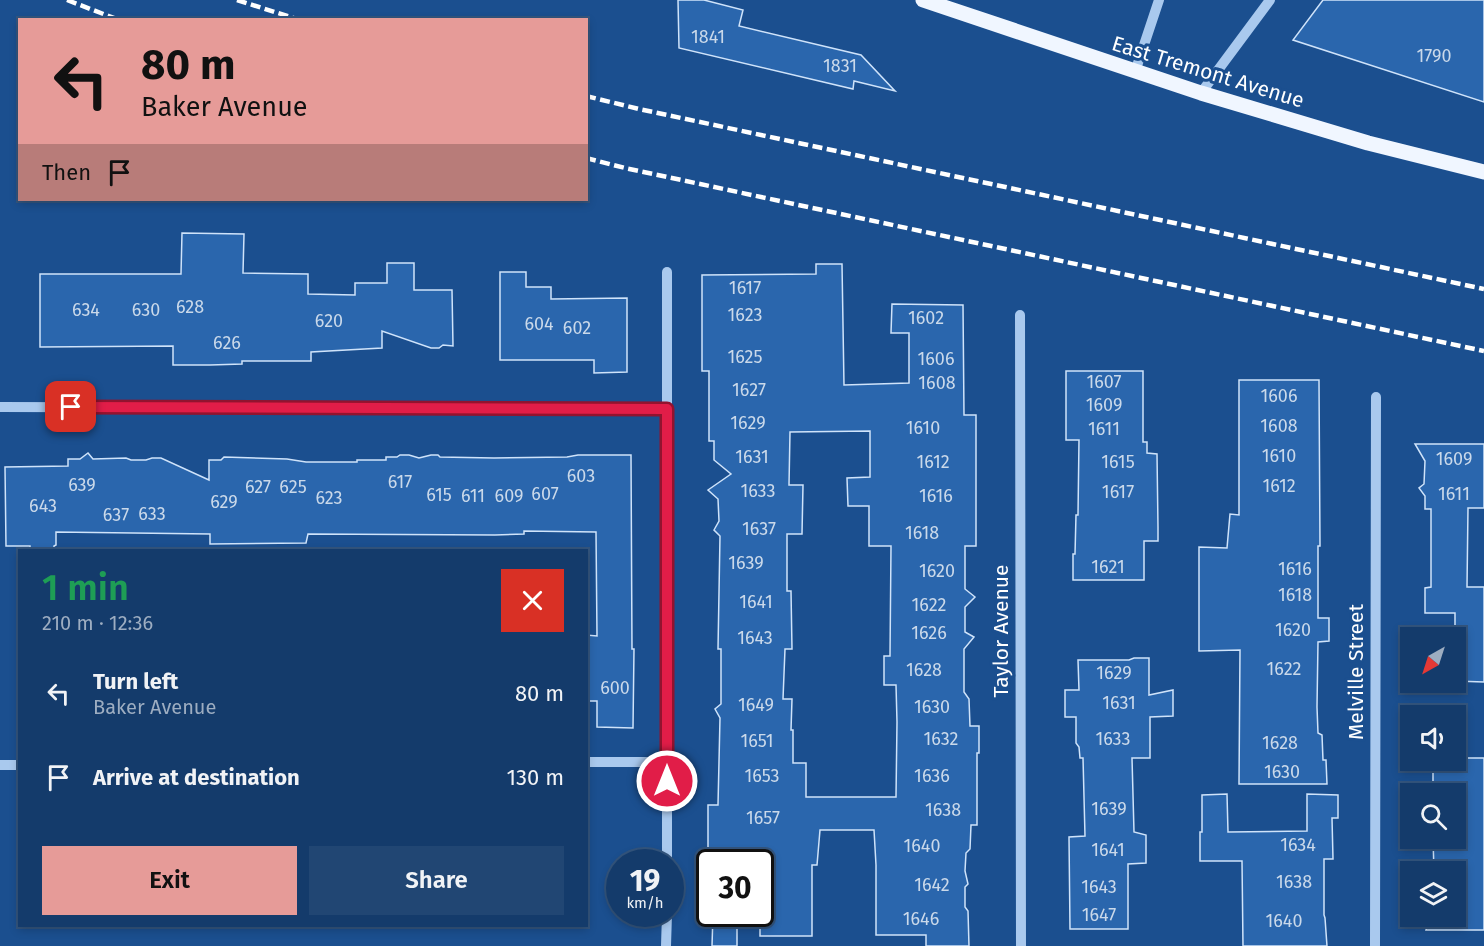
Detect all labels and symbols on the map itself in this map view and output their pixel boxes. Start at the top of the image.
house number: 1841 [691,26,725,48]
street label: East Tremont Avenue [1109,30,1307,114]
house number: 1790 [1417,45,1451,67]
house number: 1831 [823,55,857,77]
house number: 1617 [729,277,761,299]
house number: 628 [176,296,204,318]
house number: 634 [72,299,100,321]
house number: 630 [132,299,160,321]
house number: 1623 [728,304,762,326]
house number: 1602 [908,307,944,329]
house number: 620 [315,310,343,332]
house number: 604 [524,313,554,335]
house number: 602 [563,317,591,339]
house number: 626 [213,332,241,354]
house number: 1625 [727,346,763,368]
house number: 1606 [917,348,955,370]
house number: 1607 [1086,371,1122,393]
house number: 1608 [918,372,956,394]
house number: 1627 [732,379,766,401]
pin [45,381,96,432]
house number: 1606 [1260,385,1298,407]
house number: 1609 [1086,394,1122,416]
house number: 1629 [730,412,766,434]
house number: 1608 [1260,415,1298,437]
house number: 1610 [906,417,940,439]
house number: 1611 [1088,418,1120,440]
house number: 1610 [1262,445,1296,467]
house number: 1631 [735,446,769,468]
house number: 1609 [1436,448,1472,470]
house number: 1612 [916,451,950,473]
house number: 1615 [1101,451,1135,473]
house number: 603 [567,465,595,487]
house number: 617 [388,471,412,493]
house number: 639 [68,474,96,496]
house number: 1612 [1262,475,1296,497]
house number: 627 [245,476,271,498]
house number: 625 [279,476,307,498]
house number: 1633 [740,480,776,502]
house number: 1617 [1102,481,1134,503]
house number: 607 [531,483,559,505]
house number: 1611 [1438,483,1470,505]
house number: 615 [426,484,452,506]
house number: 611 [461,485,485,507]
house number: 609 [495,485,523,507]
house number: 1616 [919,485,953,507]
house number: 623 [315,487,343,509]
house number: 629 [210,491,238,513]
house number: 643 [29,495,57,517]
house number: 633 [138,503,166,525]
house number: 637 [103,504,129,526]
house number: 1637 [742,518,776,540]
house number: 1618 [905,522,939,544]
house number: 1639 [728,552,764,574]
house number: 1621 [1091,556,1125,578]
house number: 1616 [1278,558,1312,580]
house number: 1620 [919,560,955,582]
street label: Taylor Avenue [988,565,1014,697]
house number: 1618 [1278,584,1312,606]
house number: 1641 [739,591,773,613]
house number: 1622 [912,594,947,616]
street label: Melville Street [1343,604,1369,740]
house number: 1620 [1275,619,1311,641]
house number: 1626 [911,622,947,644]
house number: 1643 [737,627,773,649]
north arrow [1400,627,1466,693]
house number: 1622 [1267,658,1302,680]
house number: 1628 [906,659,942,681]
house number: 1629 [1096,662,1132,684]
house number: 600 [600,677,630,699]
house number: 1631 [1102,692,1136,714]
house number: 1649 [738,694,774,716]
house number: 1630 [914,696,950,718]
house number: 1632 [924,728,959,750]
house number: 1633 [1095,728,1131,750]
house number: 1651 [740,730,774,752]
house number: 1628 [1262,732,1298,754]
position arrow [635,749,699,813]
house number: 1630 [1264,761,1300,783]
house number: 1653 [744,765,780,787]
house number: 1636 [914,765,950,787]
house number: 1639 [1091,798,1127,820]
house number: 1638 [925,799,961,821]
house number: 1657 [746,807,780,829]
house number: 1634 [1280,834,1316,856]
house number: 1640 [903,835,941,857]
house number: 1641 [1091,839,1125,861]
speed limit sign: 30 [696,849,774,927]
house number: 1638 [1276,871,1312,893]
house number: 1642 [914,874,950,896]
house number: 1643 [1081,876,1117,898]
house number: 1647 [1082,904,1116,926]
house number: 1646 [903,908,939,930]
house number: 1640 [1265,910,1303,932]

